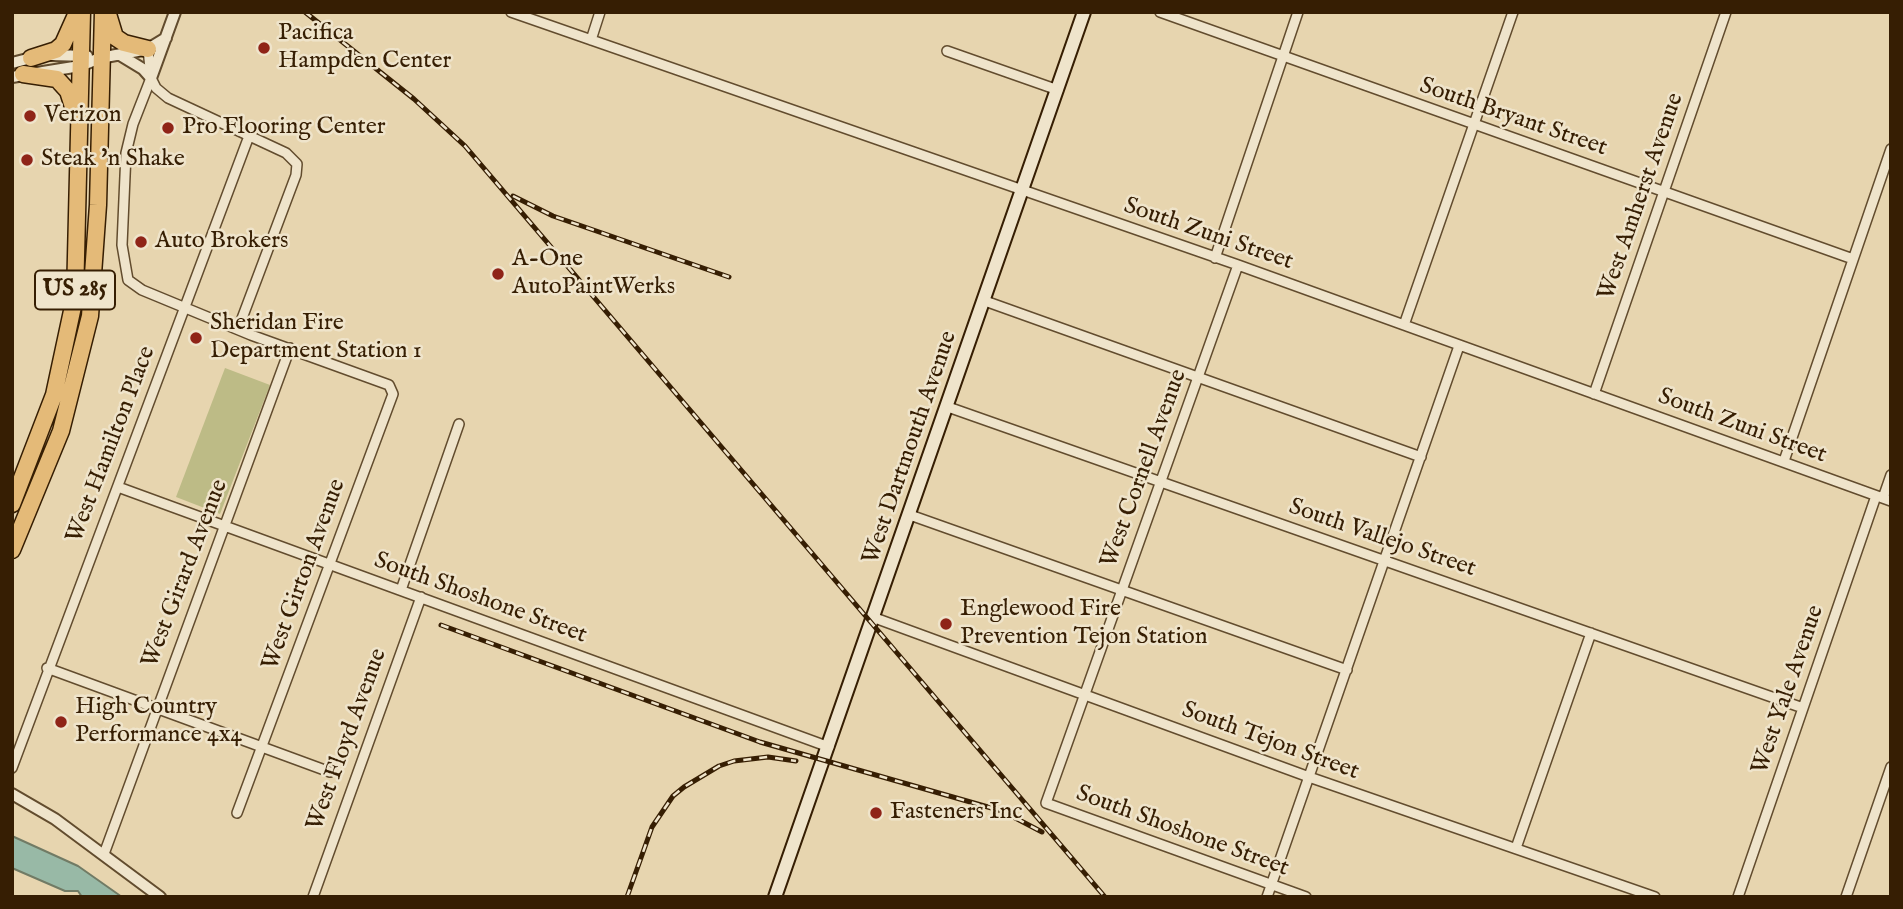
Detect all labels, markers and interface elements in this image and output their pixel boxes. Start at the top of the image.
place label: Pacifica Hampden Center [278,20,451,76]
marker: Pacifica Hampden Center [256,40,272,56]
street label: South Bryant Street [1415,72,1611,164]
street label: West Amherst Avenue [1593,90,1691,304]
place label: Verizon [44,102,121,130]
marker: Verizon [22,108,38,124]
place label: Pro Flooring Center [182,114,386,142]
marker: Pro Flooring Center [160,120,176,136]
place label: Steak 'n Shake [41,146,185,174]
marker: Steak 'n Shake [19,152,35,168]
street label: South Zuni Street [1120,193,1296,277]
place label: Auto Brokers [155,228,288,256]
marker: Auto Brokers [133,234,149,250]
place label: A-One AutoPaintWerks [512,246,675,302]
marker: A-One AutoPaintWerks [490,266,506,282]
road number: US 285 [35,270,115,310]
place label: Sheridan Fire Department Station 1 [210,310,422,366]
street label: West Dartmouth Avenue [858,328,964,568]
marker: Sheridan Fire Department Station 1 [188,330,204,346]
street label: West Hamilton Place [61,343,163,547]
street label: West Cornell Avenue [1096,366,1194,572]
street label: South Zuni Street [1654,383,1830,471]
street label: West Girton Avenue [257,475,353,675]
street label: West Girard Avenue [137,476,235,672]
street label: South Vallejo Street [1285,493,1479,585]
street label: South Shoshone Street [370,547,590,651]
place label: Englewood Fire Prevention Tejon Station [960,596,1207,652]
street label: West Yale Avenue [1747,602,1831,778]
marker: Englewood Fire Prevention Tejon Station [938,616,954,632]
street label: West Floyd Avenue [302,645,394,835]
place label: High Country Performance 4x4 [75,694,242,750]
street label: South Tejon Street [1177,697,1363,787]
marker: High Country Performance 4x4 [53,714,69,730]
street label: South Shoshone Street [1072,780,1292,884]
place label: Fasteners Inc [890,799,1023,827]
marker: Fasteners Inc [868,805,884,821]

